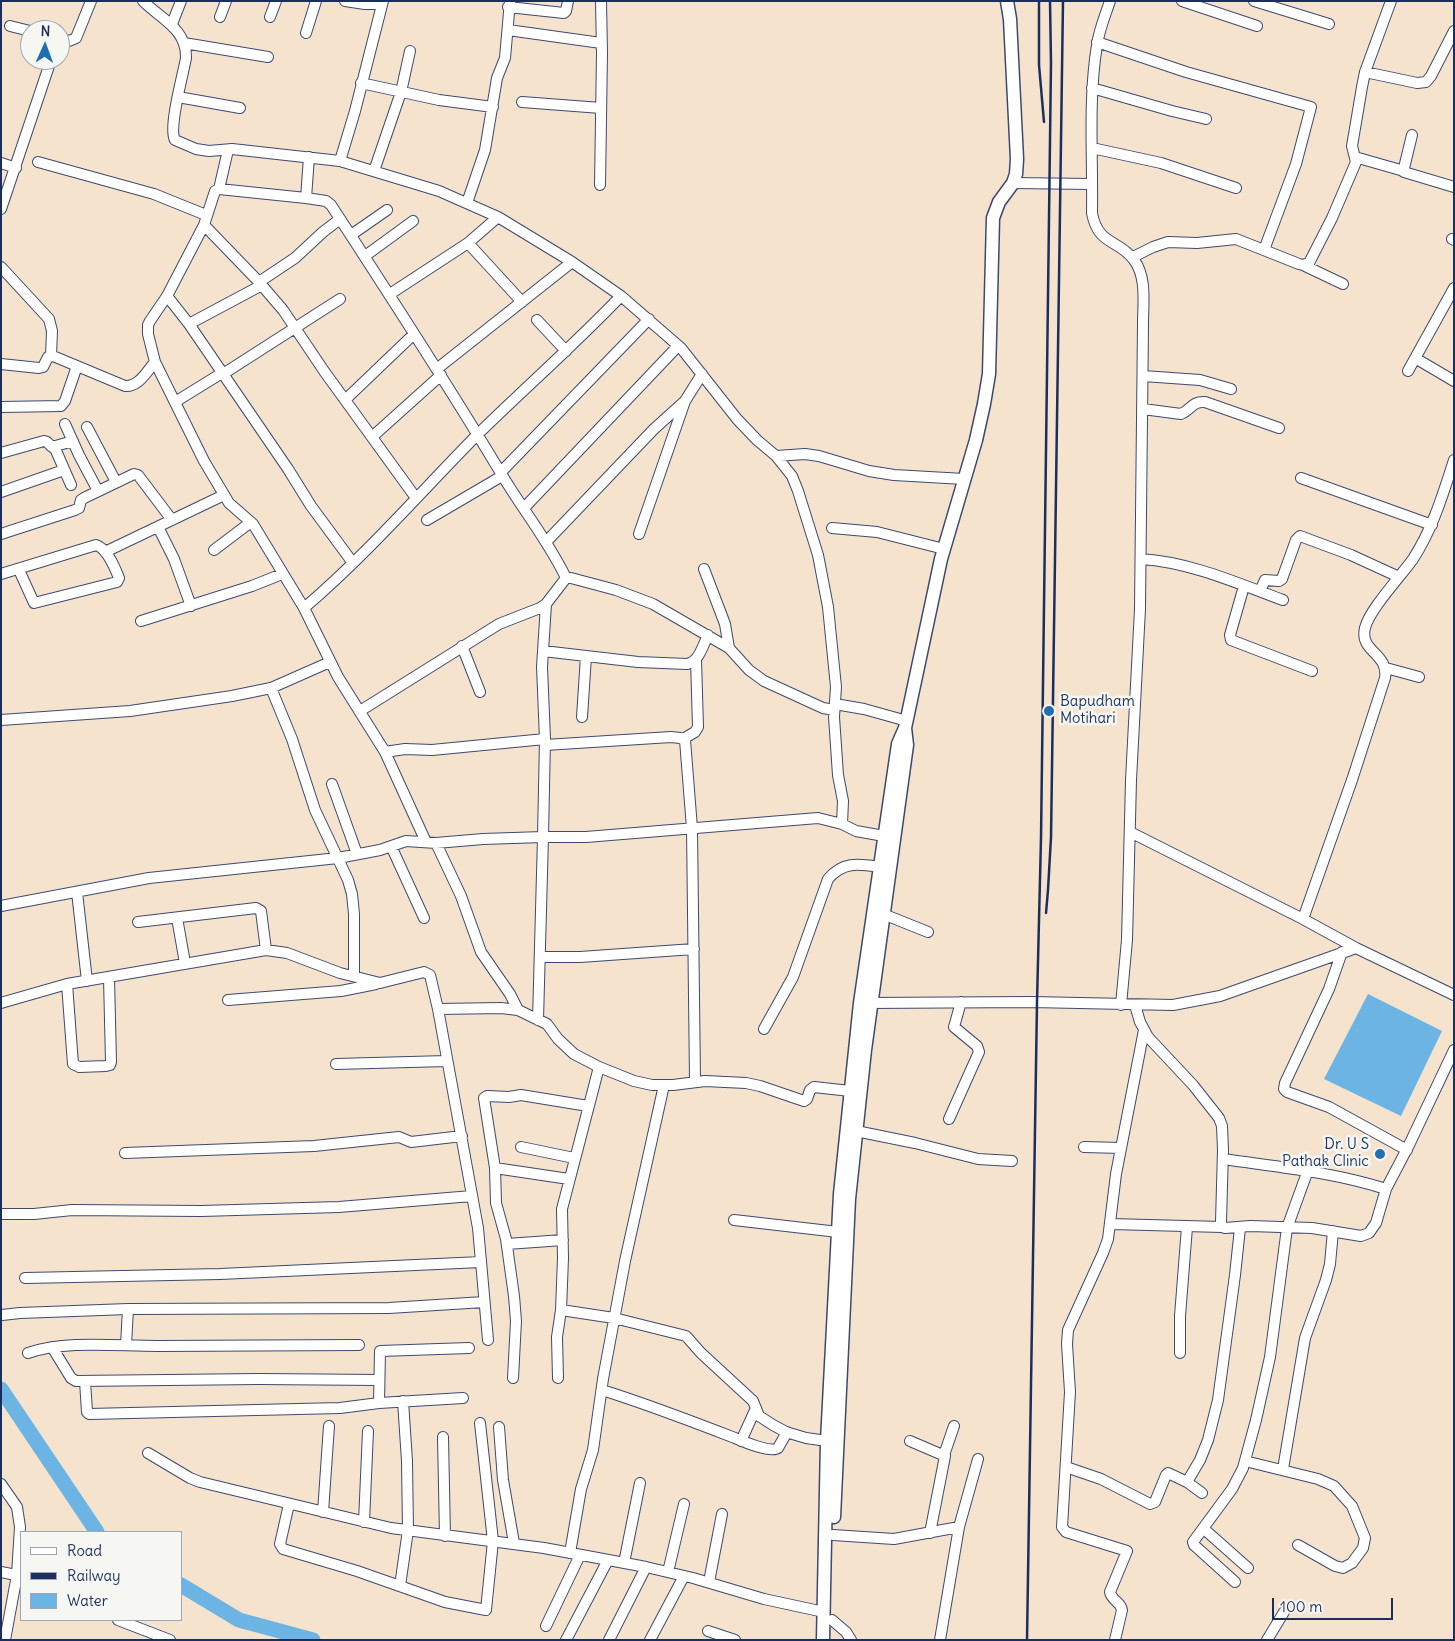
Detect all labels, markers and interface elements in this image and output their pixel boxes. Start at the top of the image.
north arrow [20,20,70,70]
text: N [40,22,51,40]
place label: Bapudham Motihari [1060,693,1135,728]
marker: Bapudham Motihari [1042,704,1056,718]
place label: Dr. U S Pathak Clinic [1282,1136,1369,1171]
marker: Dr. U S Pathak Clinic [1373,1147,1387,1161]
legend [20,1531,182,1621]
text: Road [67,1541,102,1560]
text: Railway [67,1566,121,1585]
scale bar [1275,1588,1396,1620]
text: Water [67,1591,108,1610]
text: 100 m [1280,1597,1322,1616]

